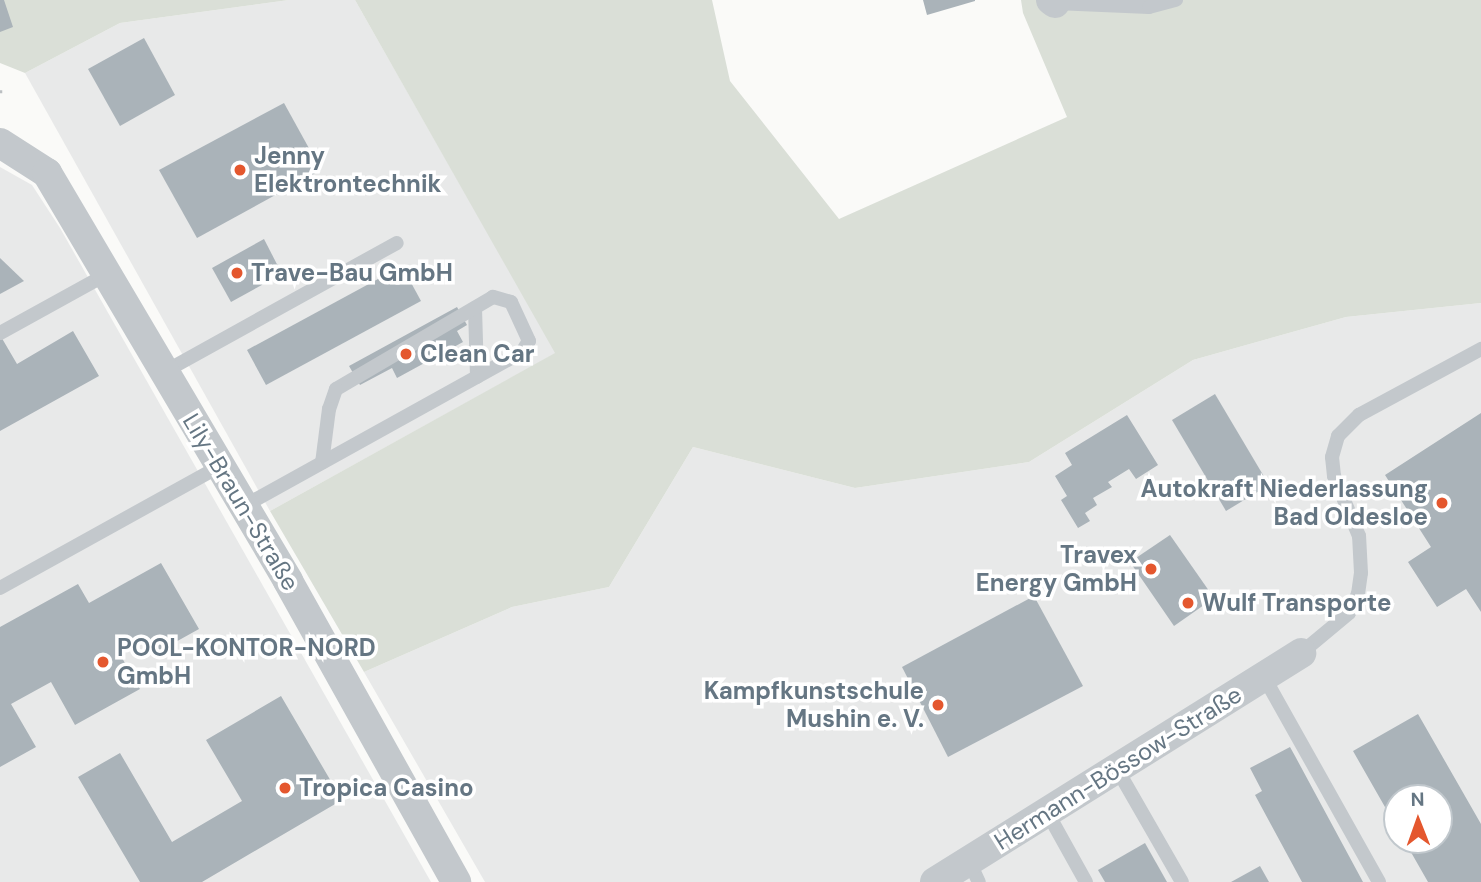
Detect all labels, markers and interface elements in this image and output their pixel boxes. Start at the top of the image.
place label: Jenny Elektrontechnik [254,142,441,198]
marker: Jenny Elektrontechnik [232,162,248,178]
place label: Trave-Bau GmbH [251,259,453,287]
marker: Trave-Bau GmbH [229,265,245,281]
place label: Clean Car [420,340,535,368]
marker: Clean Car [398,346,414,362]
street label: Lily-Braun-Straße [177,408,305,596]
place label: Autokraft Niederlassung Bad Oldesloe [1141,475,1428,531]
marker: Autokraft Niederlassung Bad Oldesloe [1434,495,1450,511]
place label: Travex Energy GmbH [976,541,1137,597]
marker: Travex Energy GmbH [1143,561,1159,577]
place label: Wulf Transporte [1202,589,1391,617]
marker: Wulf Transporte [1180,595,1196,611]
place label: POOL-KONTOR-NORD GmbH [117,634,376,690]
marker: POOL-KONTOR-NORD GmbH [95,654,111,670]
place label: Kampfkunstschule Mushin e. V. [704,677,924,733]
street label: Hermann-Bössow-Straße [989,680,1247,856]
marker: Kampfkunstschule Mushin e. V. [930,697,946,713]
place label: Tropica Casino [299,774,474,802]
marker: Tropica Casino [277,780,293,796]
north arrow [1383,784,1453,854]
text: N [1411,787,1425,812]

